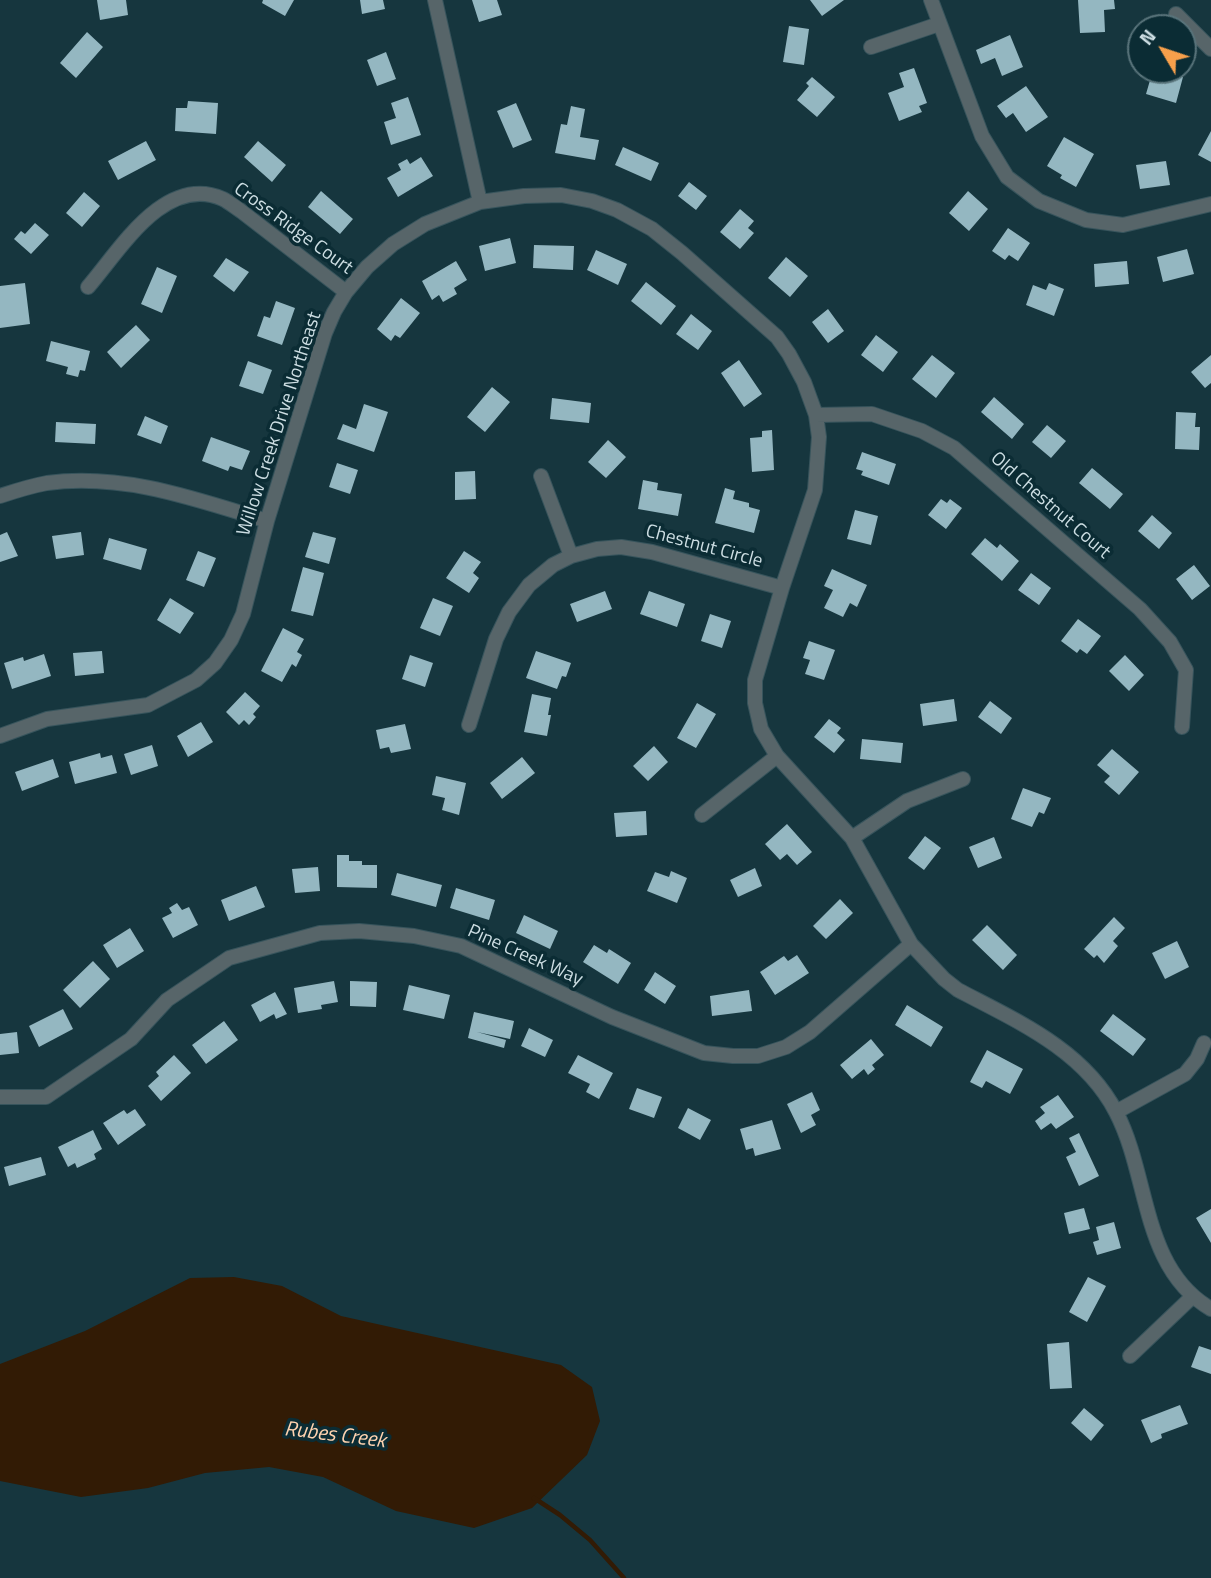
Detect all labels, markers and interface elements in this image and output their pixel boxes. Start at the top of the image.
north arrow [1127,14,1197,84]
text: N [1131,22,1162,51]
street label: Cross Ridge Court [229,178,357,280]
street label: Willow Creek Drive Northeast [233,309,327,539]
street label: Old Chestnut Court [985,448,1115,564]
street label: Chestnut Circle [643,520,765,574]
street label: Pine Creek Way [464,920,586,992]
water label: Rubes Creek [283,1417,387,1455]

